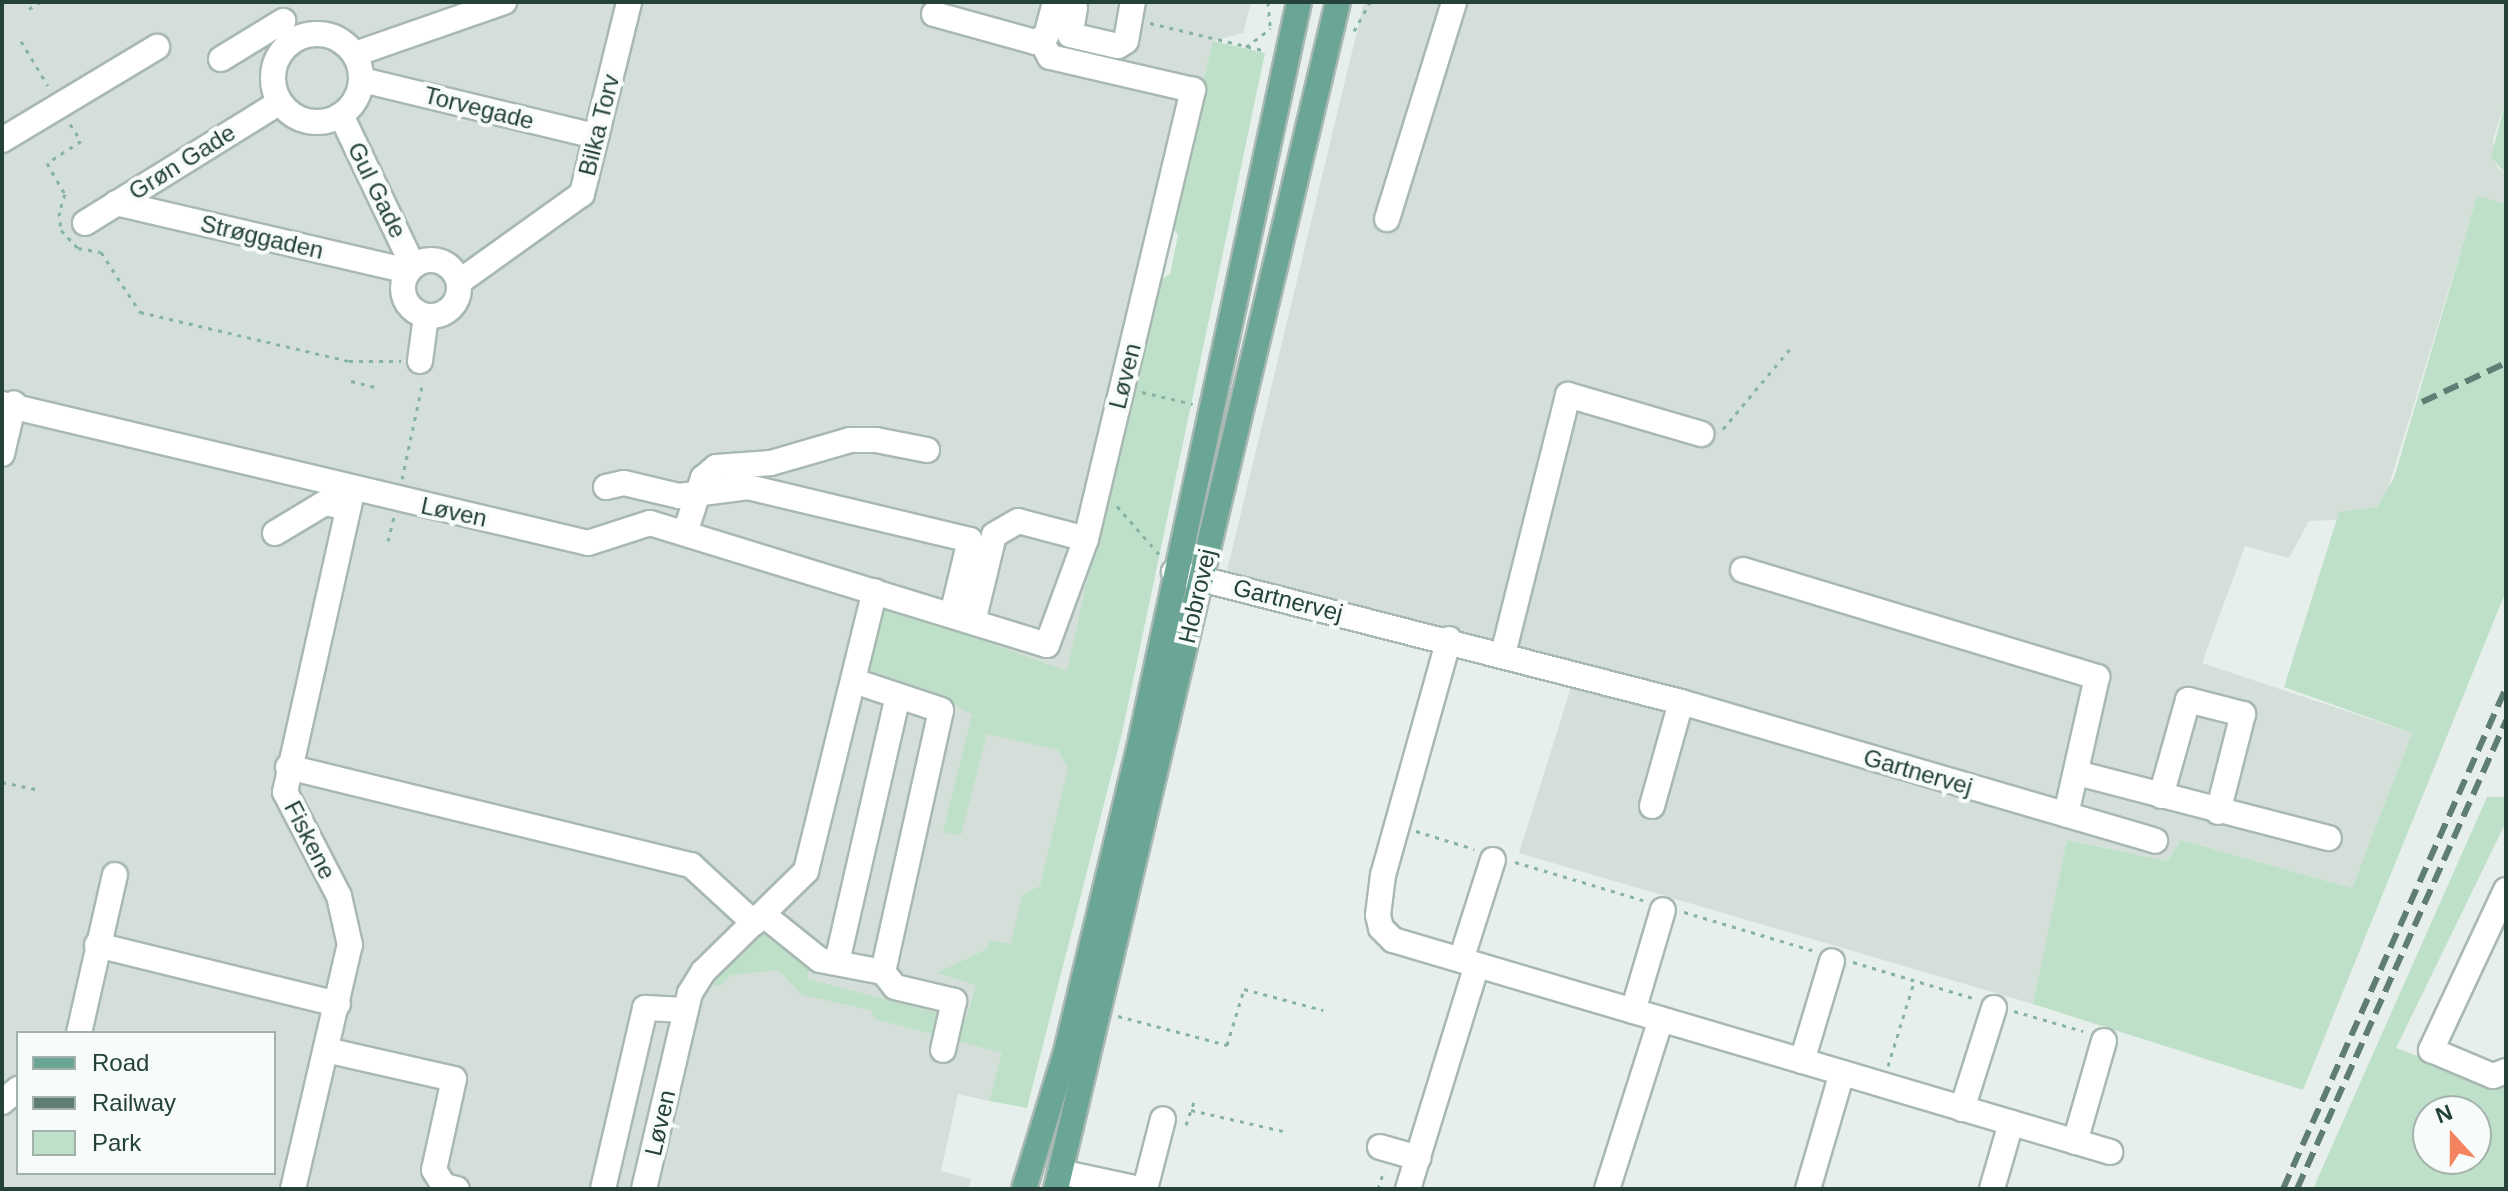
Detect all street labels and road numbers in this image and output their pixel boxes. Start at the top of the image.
street label: Bilka Torv [572,71,626,179]
street label: Torvegade [421,80,537,136]
street label: Grøn Gade [123,118,241,206]
street label: Gul Gade [342,138,412,242]
street label: Strøggaden [198,209,326,265]
street label: Løven [1103,340,1147,412]
street label: Løven [418,491,490,533]
street label: Hobrovej [1172,546,1222,646]
street label: Gartnervej [1230,572,1346,628]
street label: Gartnervej [1860,743,1976,801]
street label: Fiskene [278,796,342,884]
street label: Løven [638,1087,682,1159]

